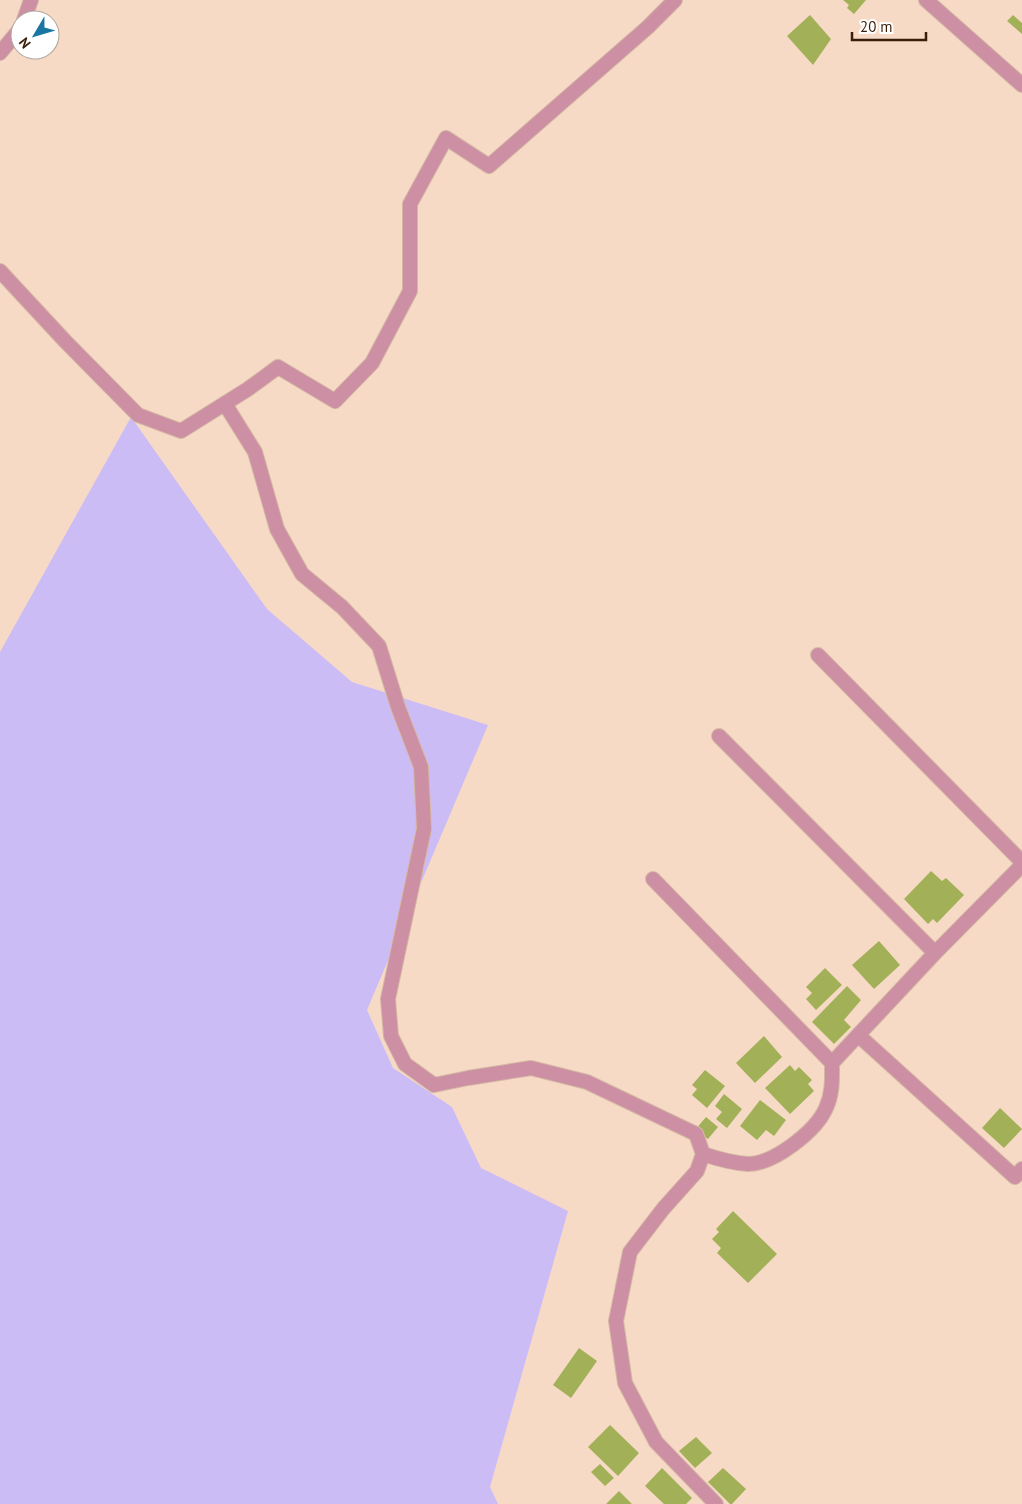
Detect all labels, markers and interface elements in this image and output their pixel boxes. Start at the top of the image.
north arrow [10,10,60,60]
scale bar [852,10,926,42]
text: 20 m [860,17,893,36]
text: N [15,34,35,52]

